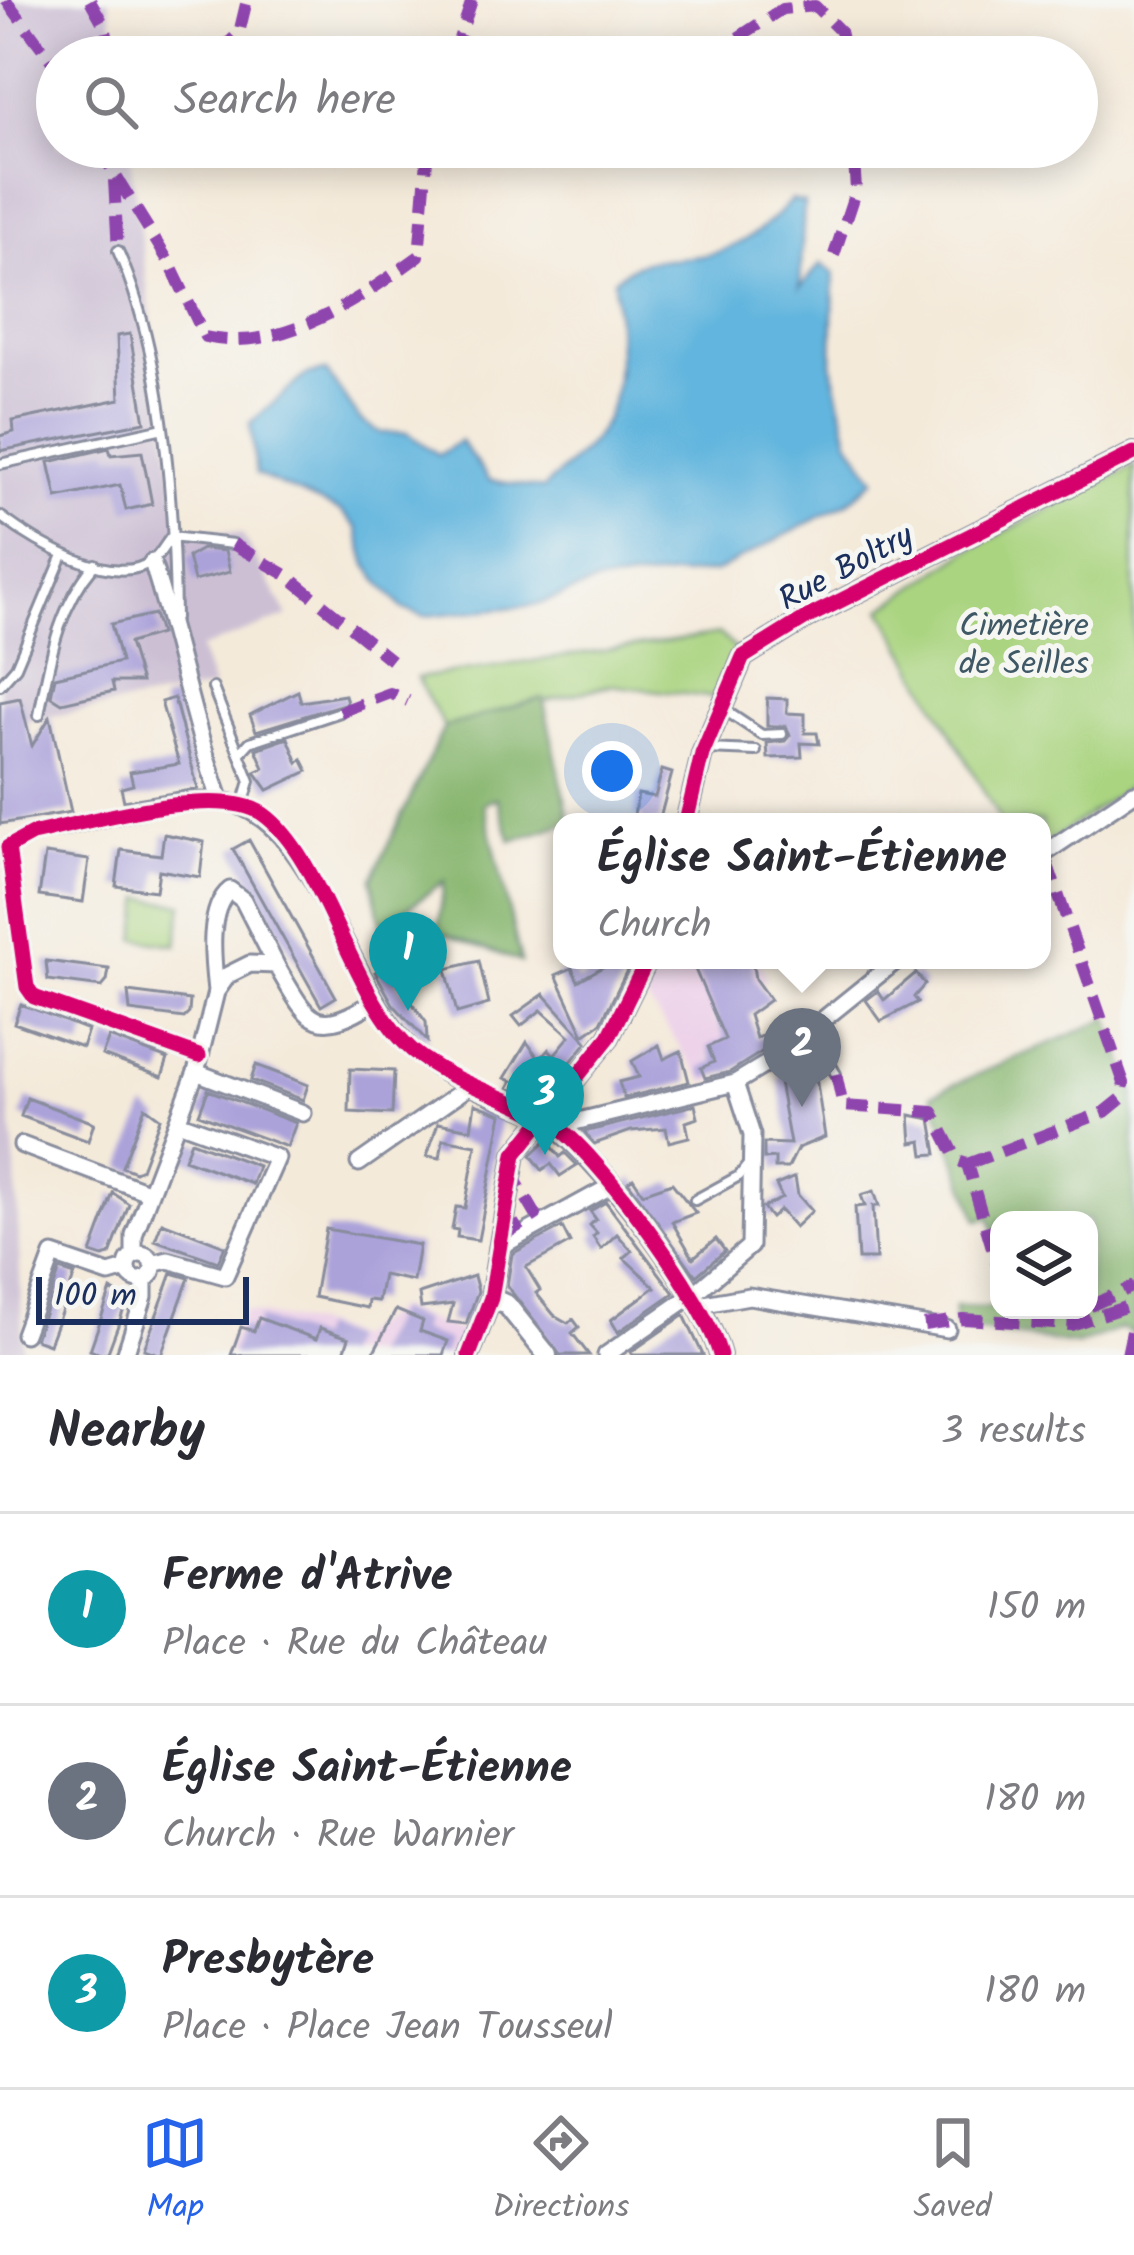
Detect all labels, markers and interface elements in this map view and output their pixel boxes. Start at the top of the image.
search box [36,36,1098,168]
text: Search here [174,66,396,138]
icon: search [78,69,144,135]
street label: Rue Boltry [770,511,924,627]
park label: Cimetière de Seilles [959,601,1089,692]
your location [582,741,642,801]
popup [553,813,1051,969]
text: Église Saint-Étienne [597,824,1007,896]
text: Church [597,896,711,958]
pin: 1 [369,912,447,1011]
pin: 2 [763,1008,841,1107]
pin: 3 [506,1056,584,1155]
map controls [990,1211,1098,1319]
button: layers [990,1211,1098,1319]
scale bar [36,1271,249,1324]
text: 100 m [54,1271,137,1324]
text: Nearby [48,1393,205,1474]
text: 3 results [941,1402,1086,1464]
text: Ferme d'Atrive [162,1542,453,1614]
text: 1 [81,1578,93,1640]
text: 150 m [987,1578,1086,1640]
text: Place · Rue du Château [162,1614,547,1676]
text: Église Saint-Étienne [162,1734,572,1806]
text: 2 [76,1770,98,1832]
text: 180 m [984,1770,1086,1832]
text: Church · Rue Warnier [162,1806,514,1868]
text: Presbytère [162,1926,374,1998]
text: 3 [76,1962,98,2024]
text: 180 m [984,1962,1086,2024]
text: Place · Place Jean Tousseul [162,1998,613,2060]
tab: Map [142,2110,208,2235]
tab: Directions [492,2110,629,2235]
tab: Saved [914,2110,992,2235]

